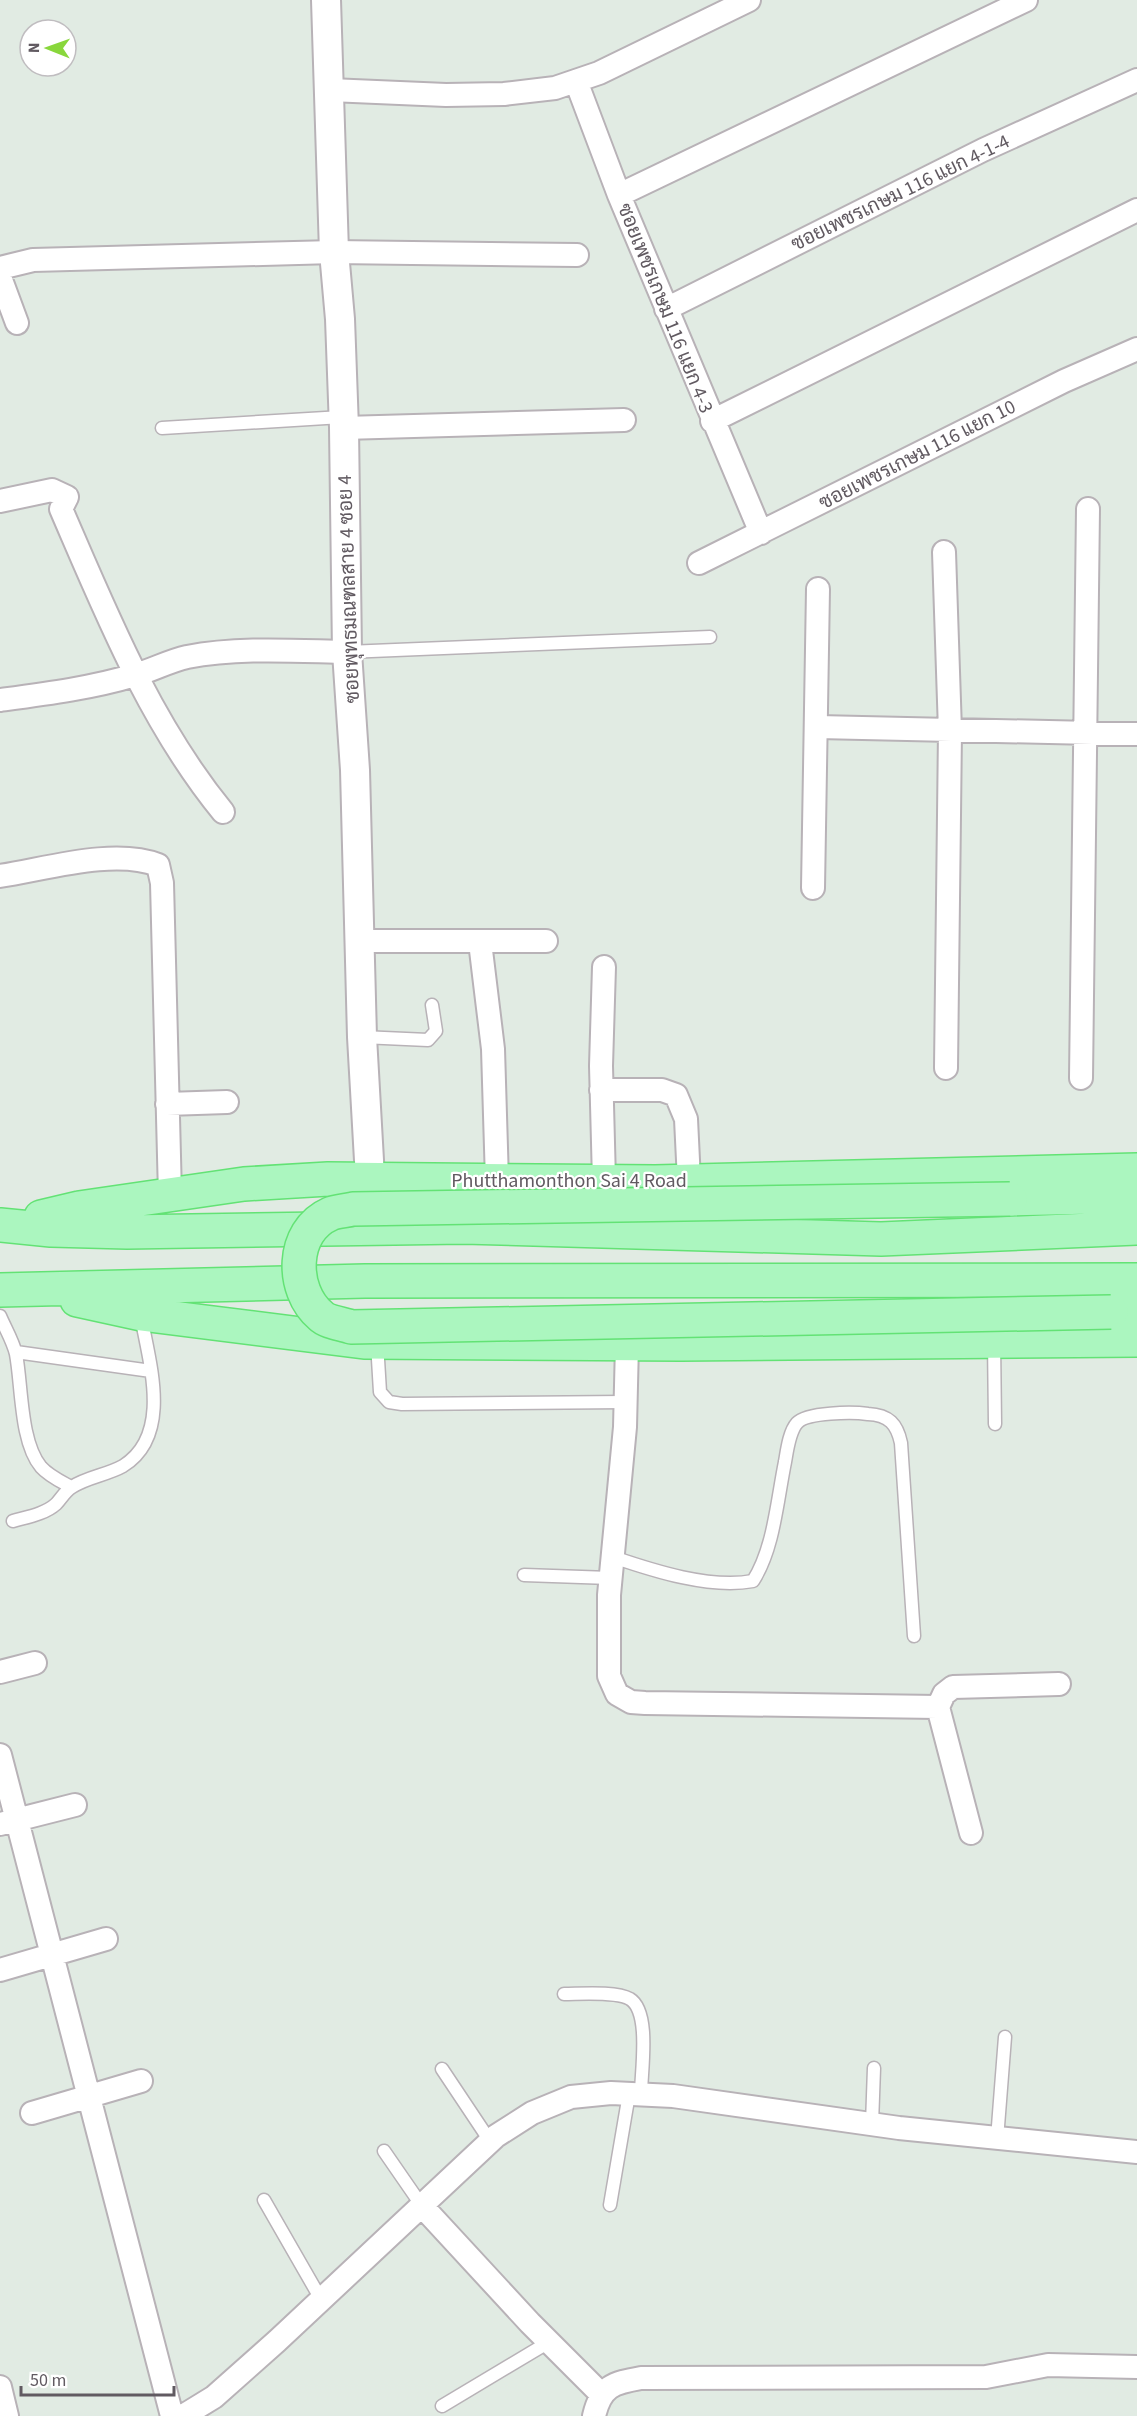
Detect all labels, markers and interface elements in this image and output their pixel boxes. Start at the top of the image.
north arrow [18,18,78,78]
text: N [23,42,45,53]
street label: ซอยเพชรเกษม 116 แยก 4-1-4 [786,128,1015,258]
street label: ซอยเพชรเกษม 116 แยก 4-3 [610,199,720,417]
street label: ซอยเพชรเกษม 116 แยก 10 [814,393,1021,517]
street label: ซอยพุทธมณฑลสาย 4 ซอย 4 [331,474,367,704]
street label: Phutthamonthon Sai 4 Road [451,1167,687,1195]
scale bar [21,2359,174,2397]
text: 50 m [30,2368,66,2393]

